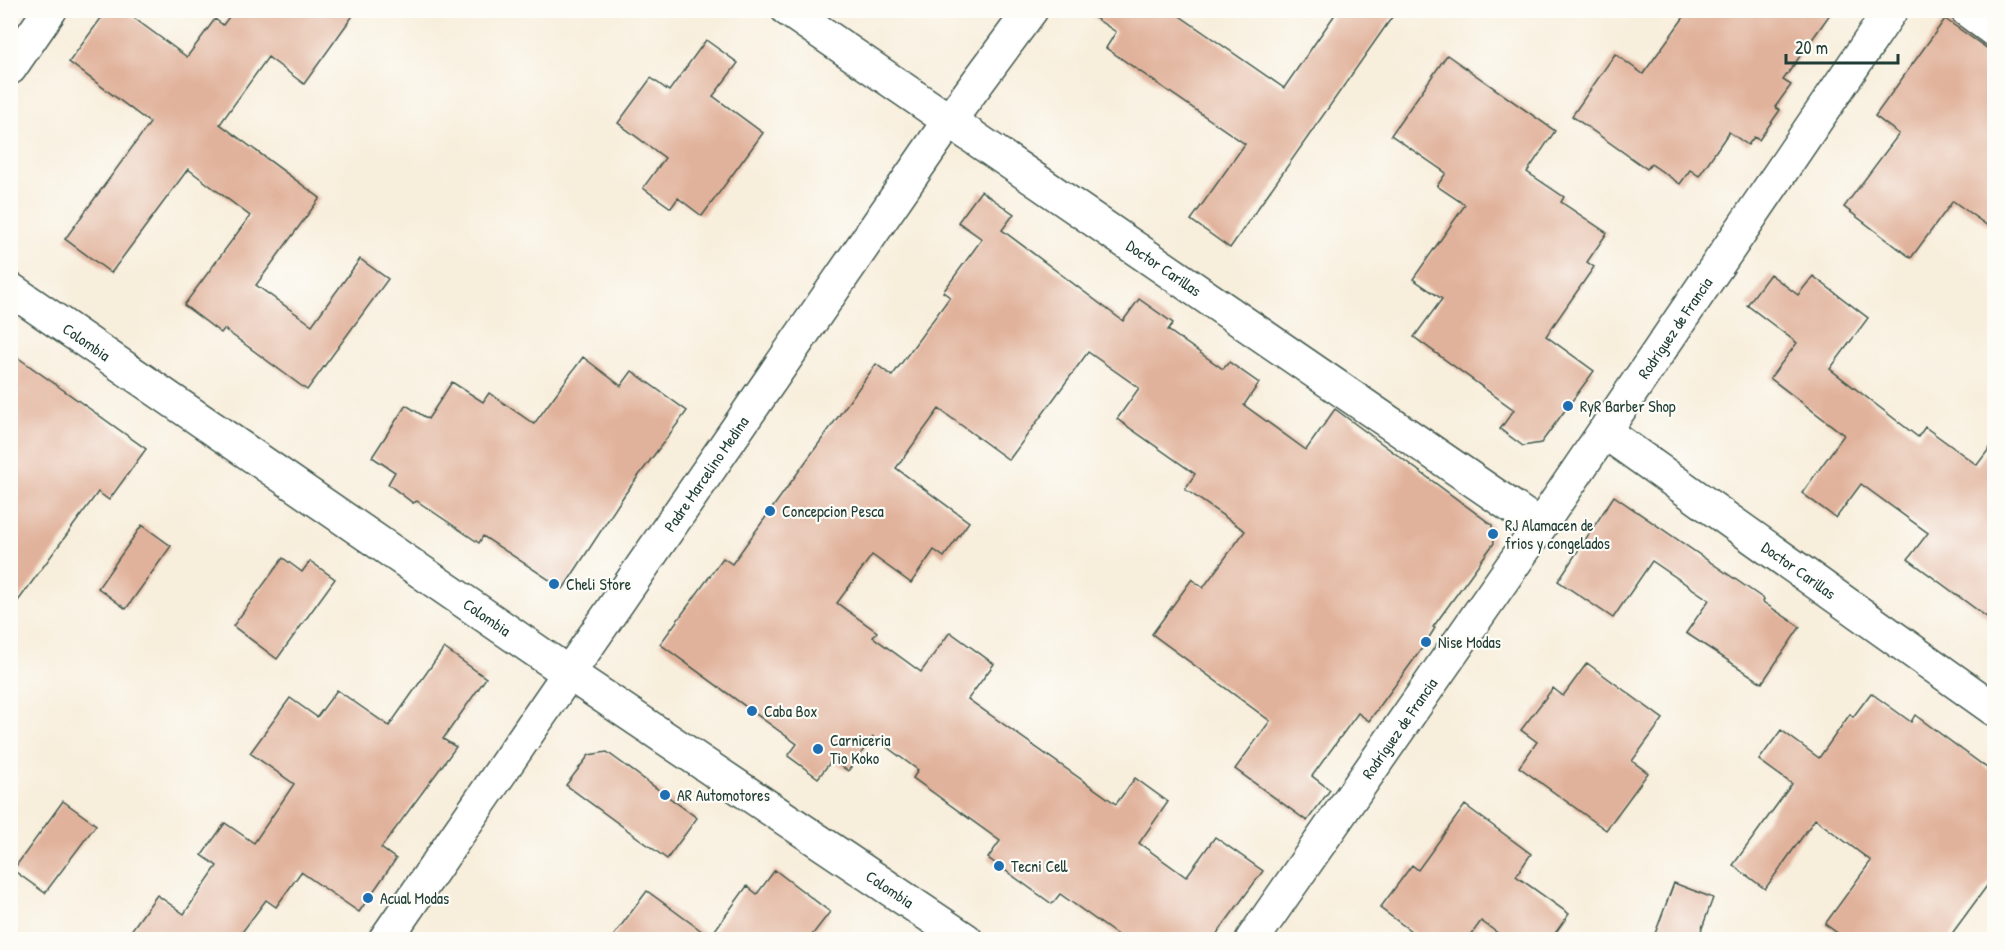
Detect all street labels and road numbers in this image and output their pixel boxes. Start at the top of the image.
street label: Doctor Carillas [1122,235,1206,301]
street label: Rodríguez de Francia [1632,273,1717,383]
street label: Colombia [58,318,115,366]
street label: Padre Marcelino Medina [659,412,754,536]
street label: Doctor Carillas [1757,536,1840,604]
street label: Colombia [459,593,515,641]
street label: Rodríguez de Francia [1357,673,1442,783]
street label: Colombia [862,865,918,913]

